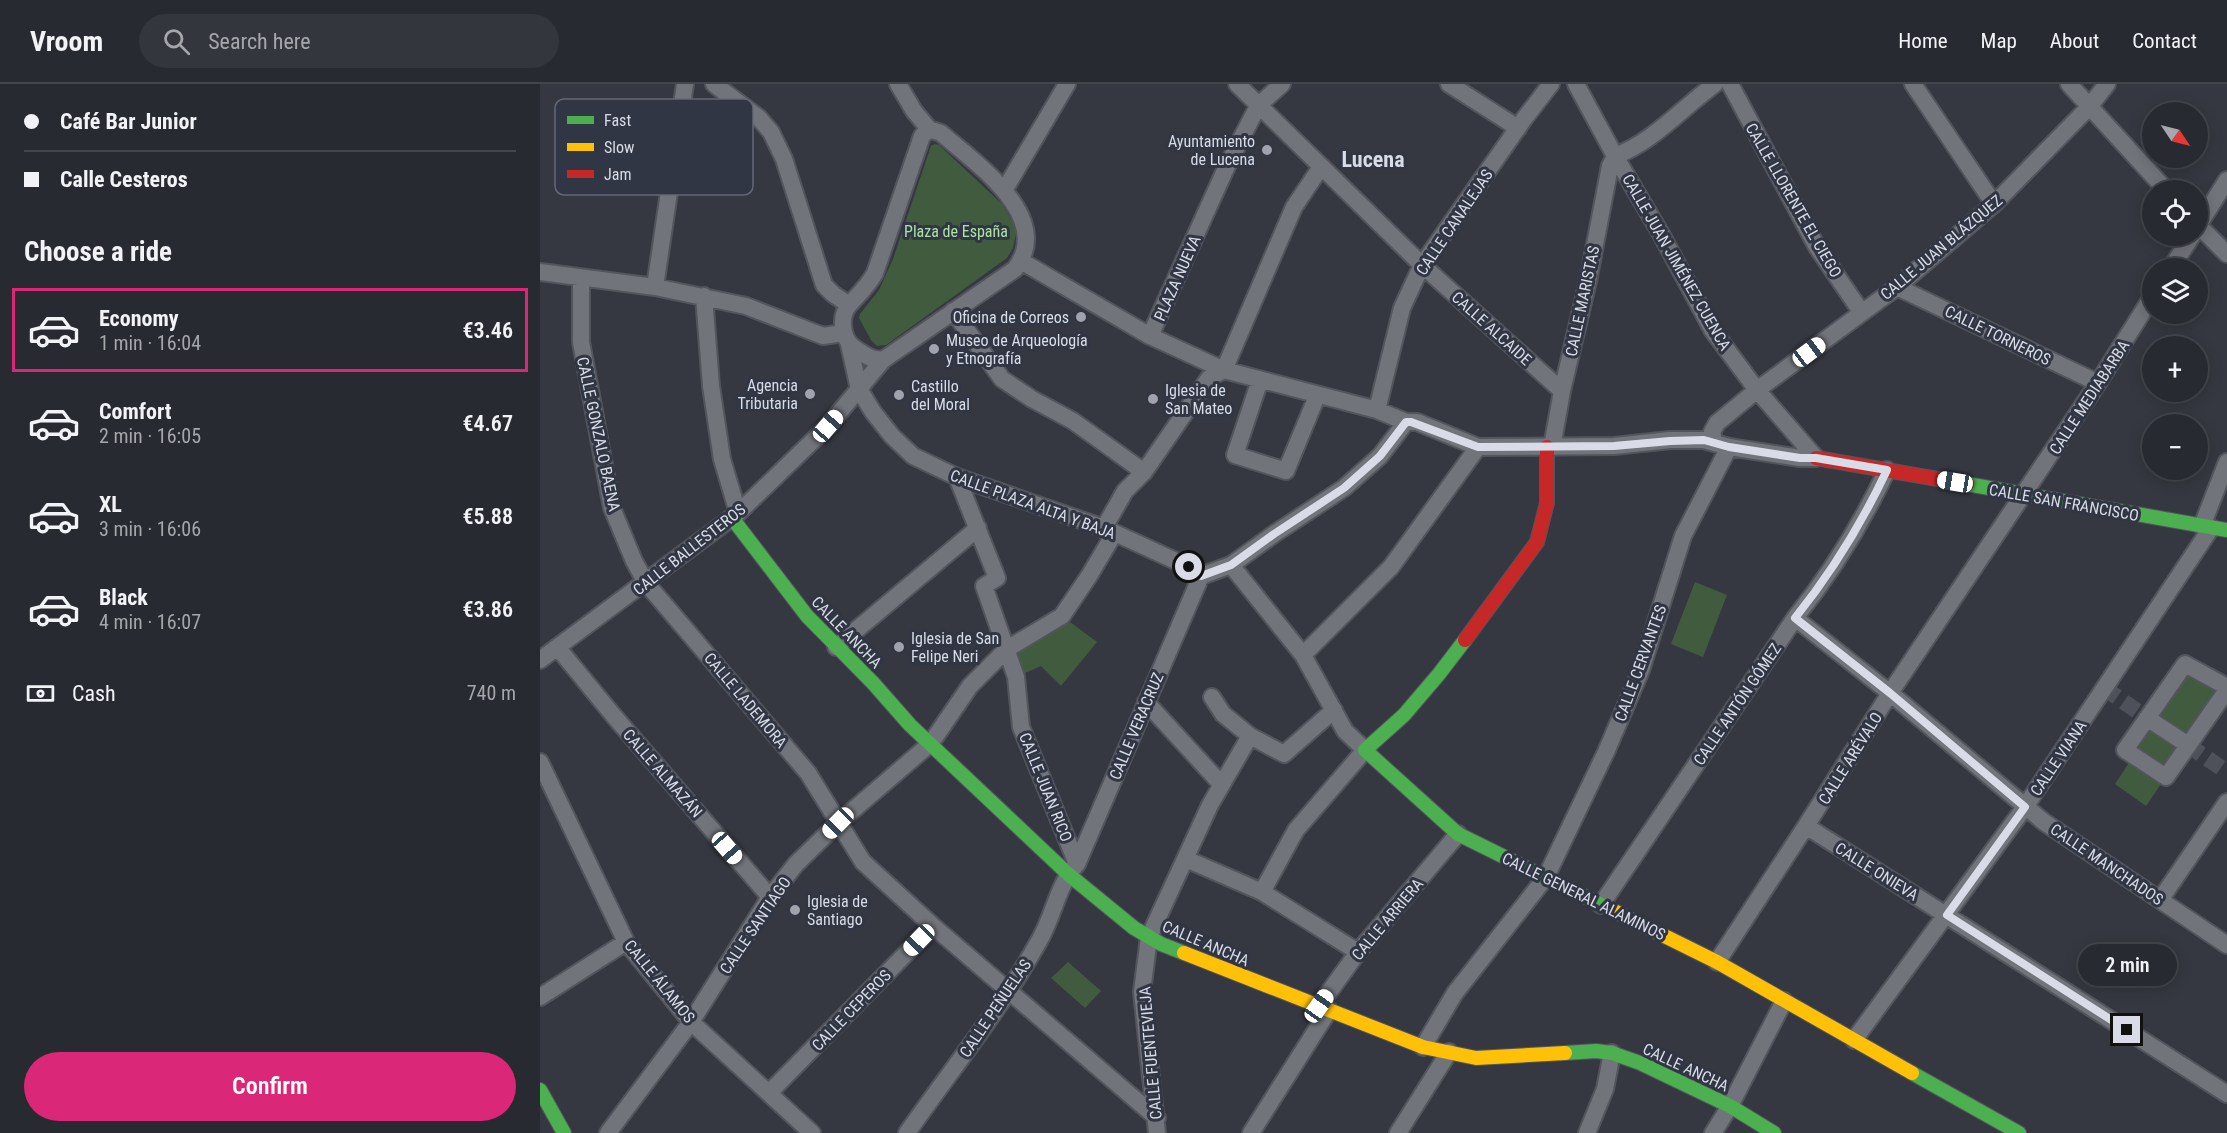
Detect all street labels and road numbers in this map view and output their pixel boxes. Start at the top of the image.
street label: CALLE LLORENTE EL CIEGO [1742,120,1846,281]
street label: CALLE CANALEJAS [1412,166,1497,279]
street label: CALLE JUAN JIMÉNEZ CUENCA [1618,171,1735,354]
street label: CALLE JUAN BLÁZQUEZ [1876,191,2006,304]
street label: PLAZA NUEVA [1150,232,1205,324]
street label: CALLE MARISTAS [1561,244,1603,358]
street label: CALLE ALCAIDE [1448,288,1536,369]
street label: CALLE TORNEROS [1942,302,2054,369]
street label: CALLE MEDIABARBA [2045,337,2133,458]
street label: CALLE GONZALO BAENA [573,355,624,513]
street label: CALLE PLAZA ALTA Y BAJA [948,466,1118,543]
street label: CALLE SAN FRANCISCO [1988,480,2140,525]
street label: CALLE BALLESTEROS [629,500,749,599]
street label: CALLE ANCHA [808,592,886,672]
street label: CALLE CERVANTES [1611,602,1670,724]
street label: CALLE ANTÓN GÓMEZ [1689,639,1785,769]
street label: CALLE LADEMORA [700,649,791,752]
street label: CALLE VERACRUZ [1105,670,1168,783]
street label: CALLE ARÉVALO [1815,709,1886,808]
street label: CALLE VIANA [2026,717,2091,800]
street label: CALLE ALMAZÁN [619,725,706,821]
street label: CALLE JUAN RICO [1015,730,1076,844]
street label: CALLE MANCHADOS [2047,820,2167,909]
street label: CALLE ONIEVA [1832,838,1922,904]
street label: CALLE GENERAL ALAMINOS [1499,849,1669,944]
street label: CALLE SANTIAGO [716,873,795,977]
street label: CALLE ARRIERA [1348,875,1427,964]
street label: CALLE ANCHA [1159,917,1252,970]
street label: CALLE ÁLAMOS [620,936,699,1027]
street label: CALLE PEÑUELAS [955,955,1035,1061]
street label: CALLE CEPEROS [808,966,895,1055]
street label: CALLE FUENTEVIEJA [1135,986,1166,1120]
street label: CALLE ANCHA [1640,1039,1732,1096]

